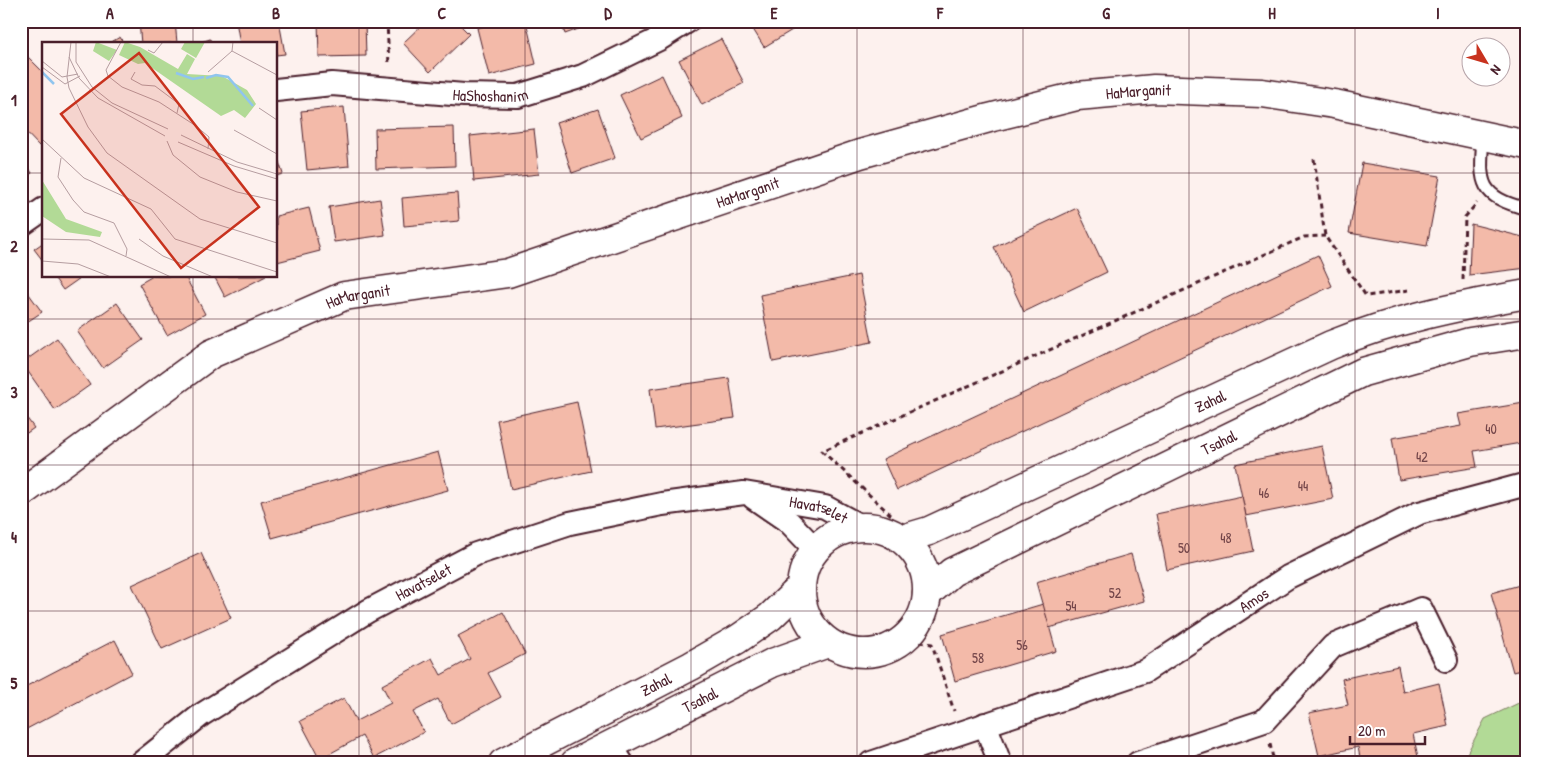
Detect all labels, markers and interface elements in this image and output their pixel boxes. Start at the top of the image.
text: A [106,2,114,24]
text: B [272,2,280,24]
text: C [438,2,447,24]
text: D [604,2,612,24]
text: E [770,2,778,24]
text: F [936,2,944,24]
text: G [1102,2,1110,24]
text: H [1268,2,1276,24]
text: I [1436,2,1440,24]
north arrow [1460,38,1510,88]
inset map [42,42,278,278]
text: N [1487,62,1506,80]
street label: HaMarganit [1105,78,1172,104]
street label: HaShoshanim [452,83,531,107]
text: 1 [11,89,17,111]
street label: HaMarganit [713,171,783,213]
text: 2 [10,235,18,257]
street label: HaMarganit [322,279,392,314]
text: 3 [10,381,18,403]
street label: Zahal [1191,384,1230,418]
house number: 40 [1485,419,1497,438]
street label: Tsahal [1197,424,1241,460]
house number: 42 [1416,447,1428,466]
house number: 44 [1298,476,1308,495]
house number: 46 [1259,483,1270,502]
street label: Havatselet [788,490,852,529]
text: 4 [11,526,17,548]
house number: 48 [1220,528,1232,547]
house number: 50 [1178,538,1190,557]
street label: Havatselet [391,558,456,606]
street label: Amos [1234,582,1273,617]
house number: 52 [1109,583,1122,602]
house number: 54 [1065,596,1077,615]
house number: 56 [1016,635,1028,654]
house number: 58 [972,648,984,667]
street label: Zahal [637,667,676,701]
text: 5 [11,672,18,694]
street label: Tsahal [678,681,722,718]
scale bar [1350,714,1426,746]
text: 20 m [1358,720,1385,741]

